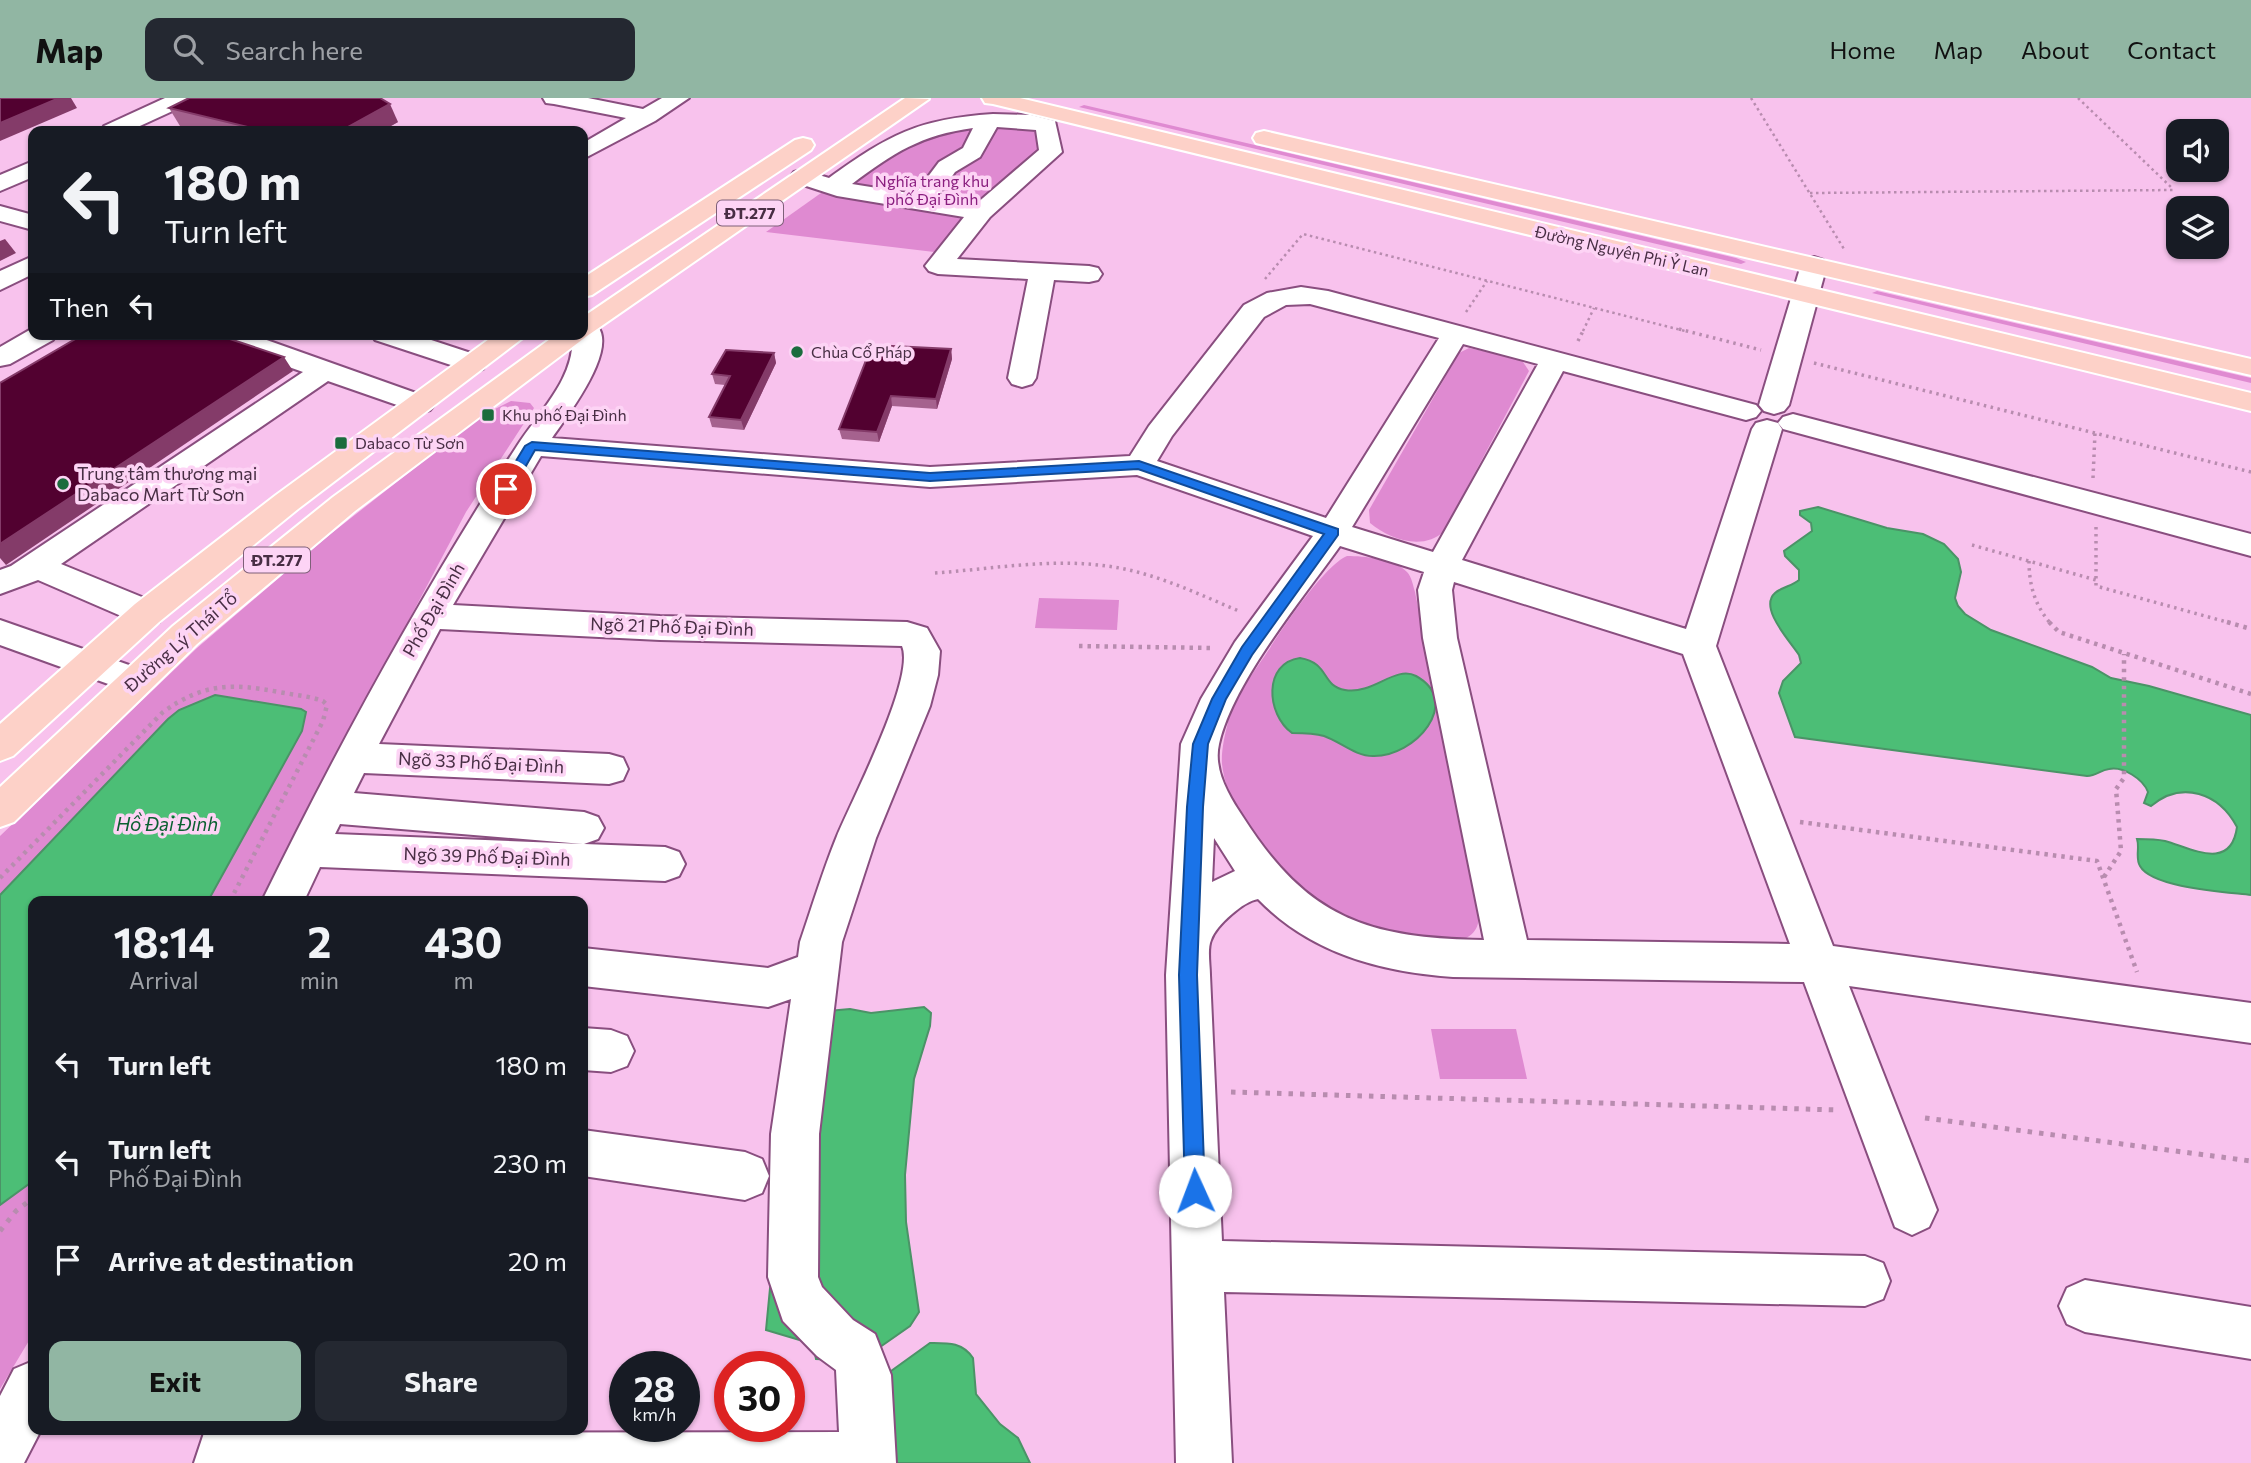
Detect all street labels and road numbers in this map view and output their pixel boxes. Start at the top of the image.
road number: ĐT.277 [717,200,783,225]
street label: Đường Nguyên Phi Ỷ Lan [1532,221,1711,280]
road number: ĐT.277 [244,547,310,573]
street label: Phố Đại Đình [397,559,469,660]
street label: Đường Lý Thái Tổ [119,586,241,697]
street label: Ngõ 21 Phố Đại Đình [590,612,754,640]
street label: Ngõ 33 Phố Đại Đình [397,747,565,777]
street label: Ngõ 39 Phố Đại Đình [403,842,571,870]

